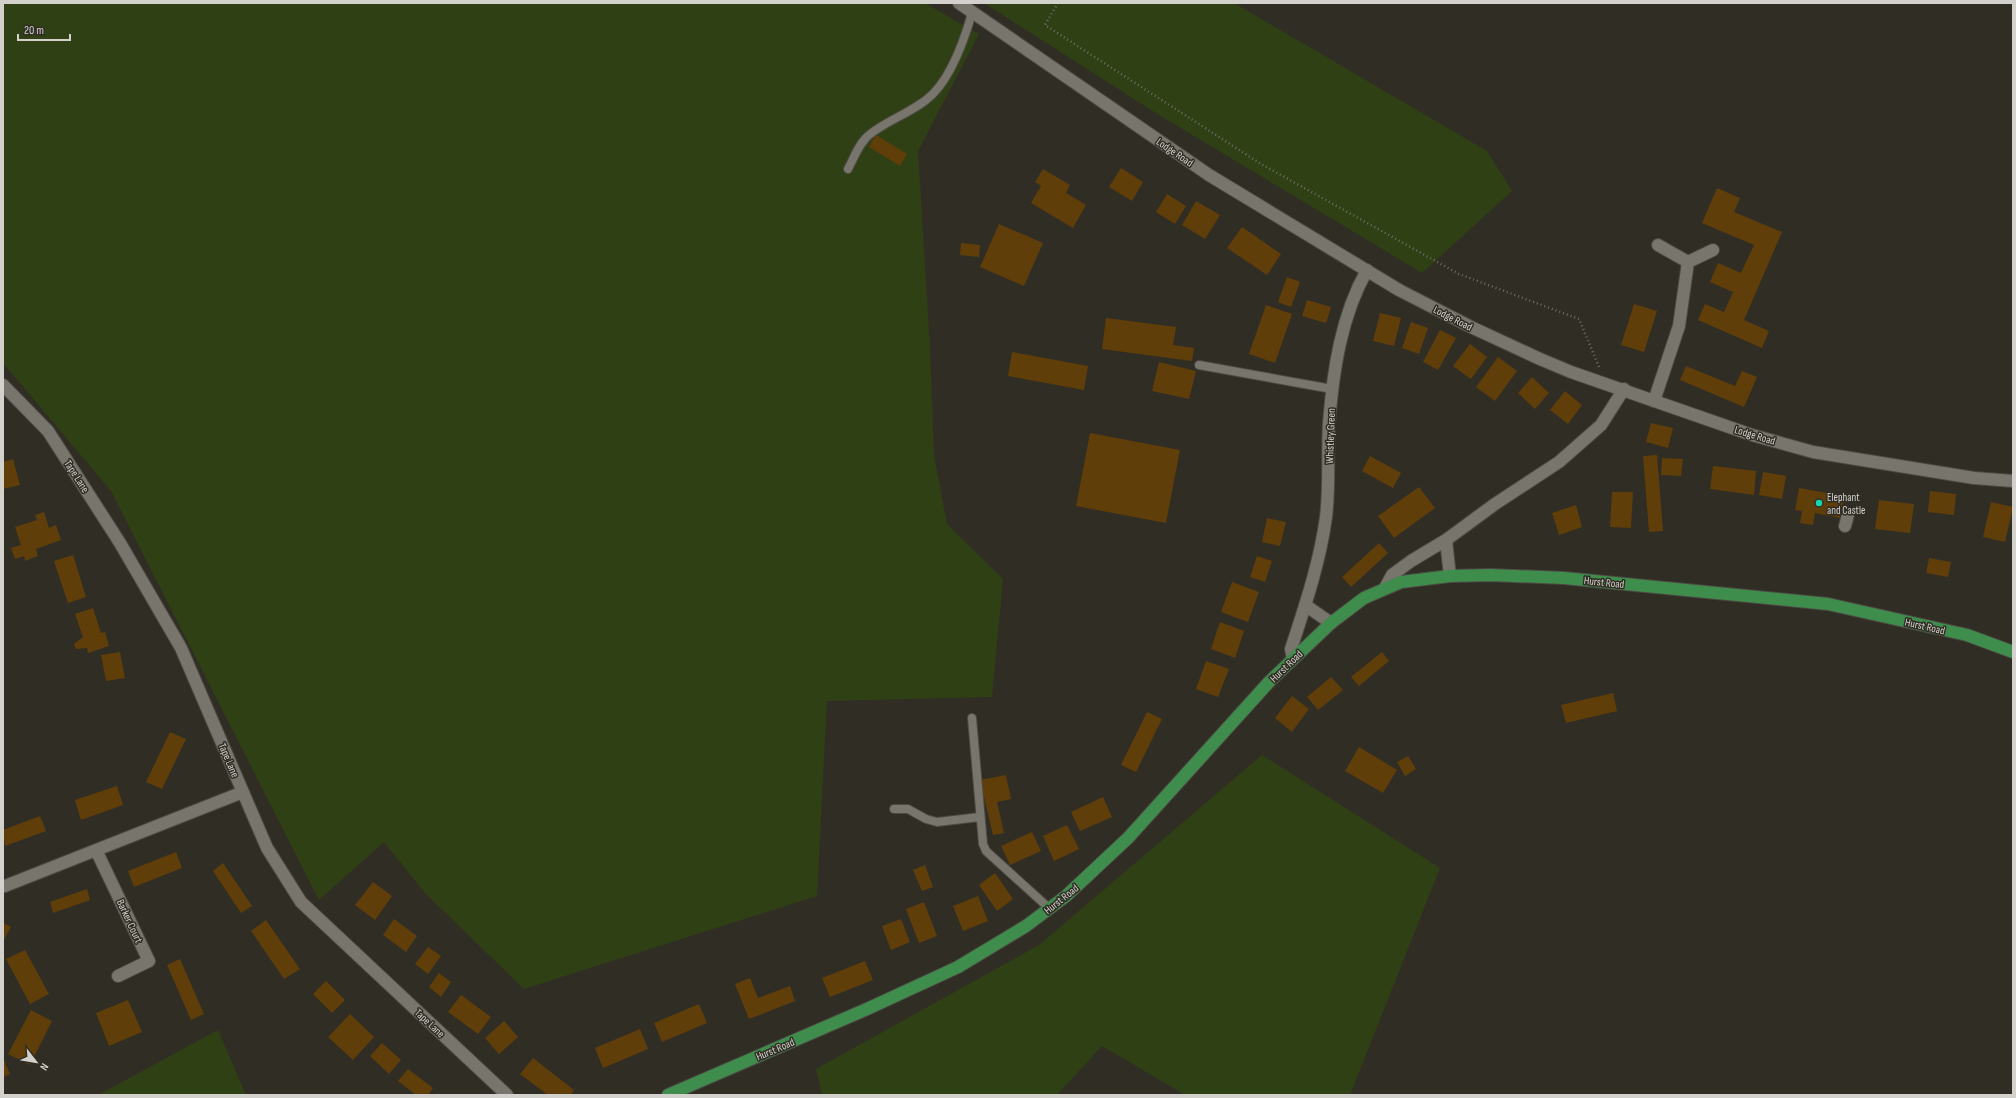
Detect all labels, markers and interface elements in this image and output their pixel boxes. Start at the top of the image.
scale bar [18,16,70,42]
text: 20 m [24,23,44,38]
street label: Lodge Road [1154,135,1196,170]
street label: Lodge Road [1431,303,1475,334]
street label: Whistley Green [1323,408,1338,464]
street label: Lodge Road [1733,423,1777,448]
street label: Tape Lane [61,458,92,495]
place label: Elephant and Castle [1827,491,1865,517]
marker: Elephant and Castle [1814,498,1824,508]
street label: Hurst Road [1583,574,1625,591]
street label: Hurst Road [1904,616,1947,637]
street label: Hurst Road [1267,647,1306,685]
street label: Tape Lane [215,741,242,779]
street label: Hurst Road [1041,881,1081,917]
street label: Barker Court [114,897,146,946]
street label: Tape Lane [412,1006,447,1040]
street label: Hurst Road [754,1035,797,1063]
north arrow [16,1042,56,1082]
text: N [37,1061,51,1073]

